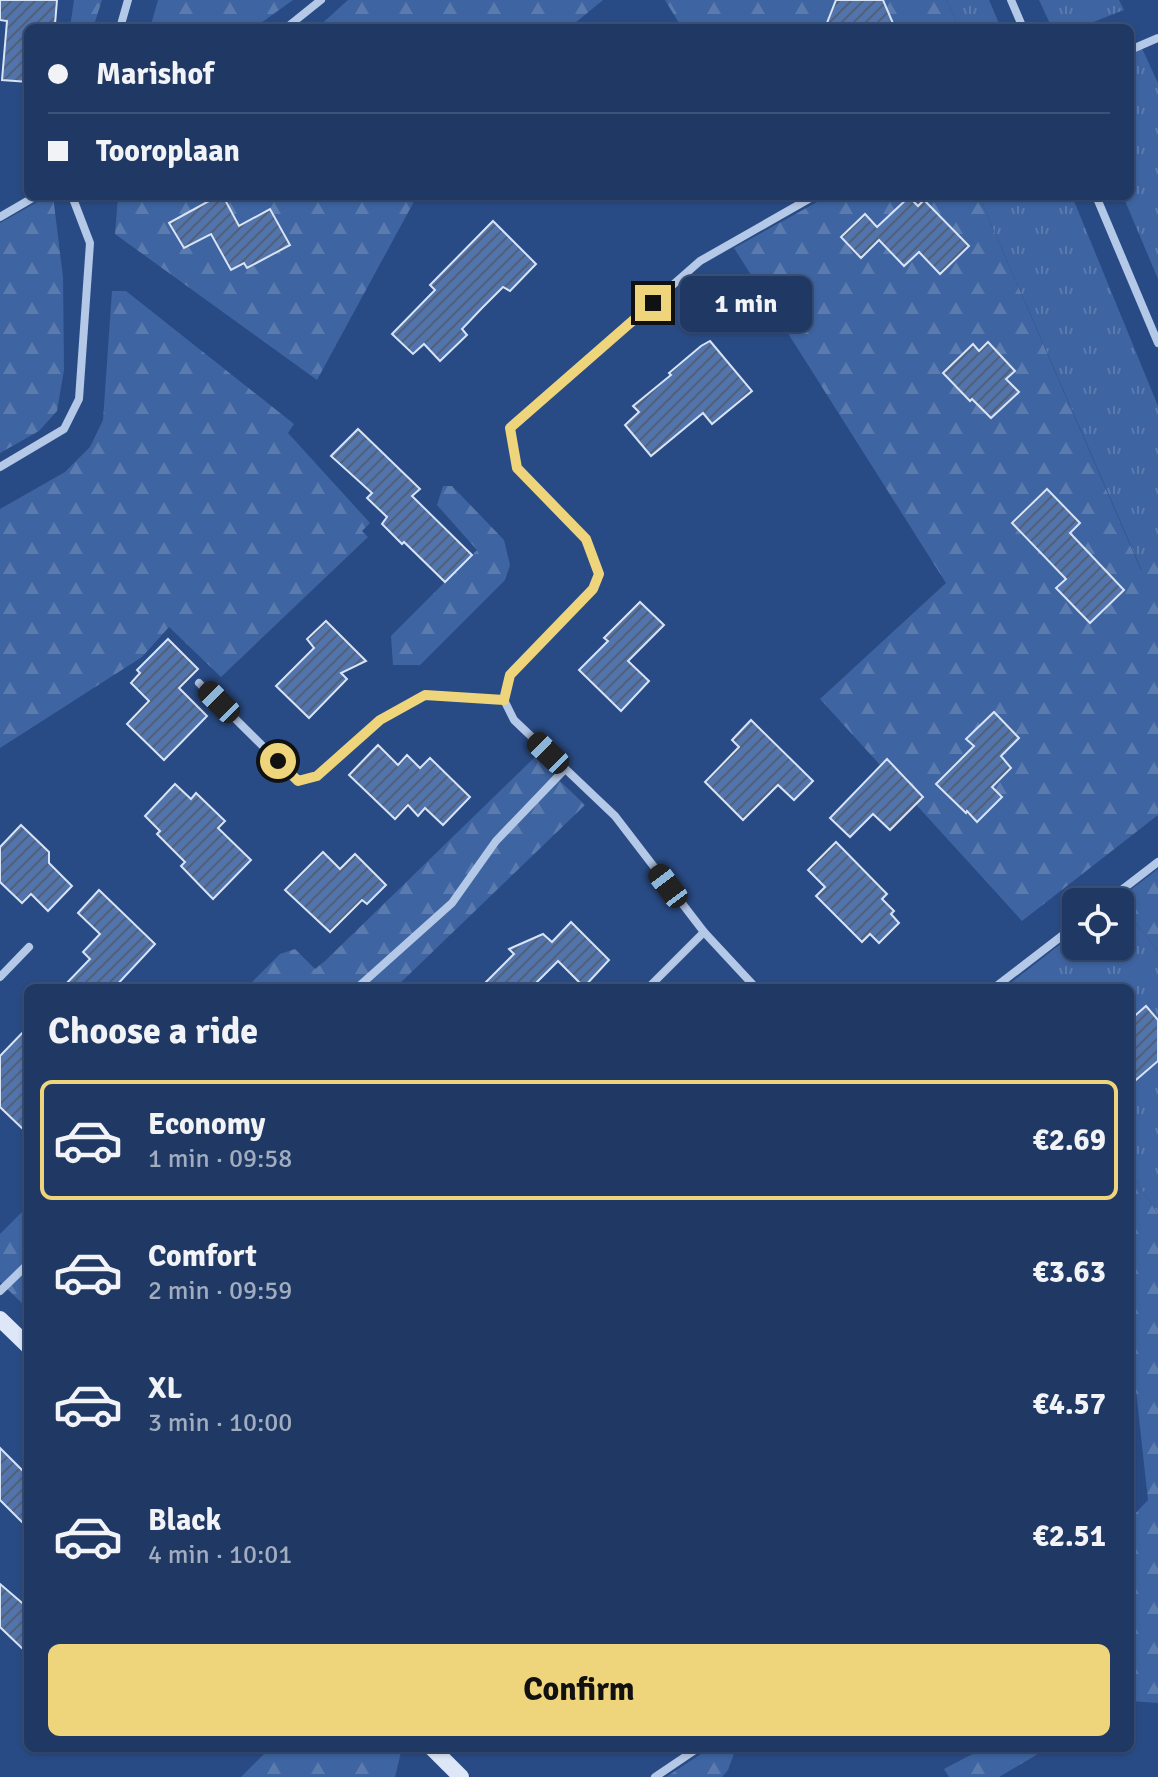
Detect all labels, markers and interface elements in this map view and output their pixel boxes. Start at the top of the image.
text: Marishof [96,56,214,93]
text: Tooroplaan [96,133,240,170]
callout: 1 min [681,275,813,331]
route end [635,285,671,321]
text: 1 min [715,288,777,320]
car [194,677,244,727]
car [522,728,574,778]
route start [260,743,296,779]
car [644,860,692,912]
map controls [1062,888,1134,960]
button: locate [1062,888,1134,960]
text: Choose a ride [48,1009,258,1054]
icon: car [52,1104,124,1176]
text: Economy [148,1106,265,1143]
text: €2.69 [1033,1122,1106,1159]
text: 1 min · 09:58 [148,1143,292,1175]
icon: car [52,1236,124,1308]
text: Comfort [148,1238,257,1275]
text: €3.63 [1033,1254,1106,1291]
text: 2 min · 09:59 [148,1275,292,1307]
icon: car [52,1368,124,1440]
text: XL [148,1370,182,1407]
text: €4.57 [1033,1386,1106,1423]
text: 3 min · 10:00 [148,1407,292,1439]
icon: car [52,1500,124,1572]
text: Black [148,1502,221,1539]
text: €2.51 [1033,1518,1106,1555]
text: 4 min · 10:01 [148,1539,292,1571]
button: Confirm [48,1644,1110,1736]

